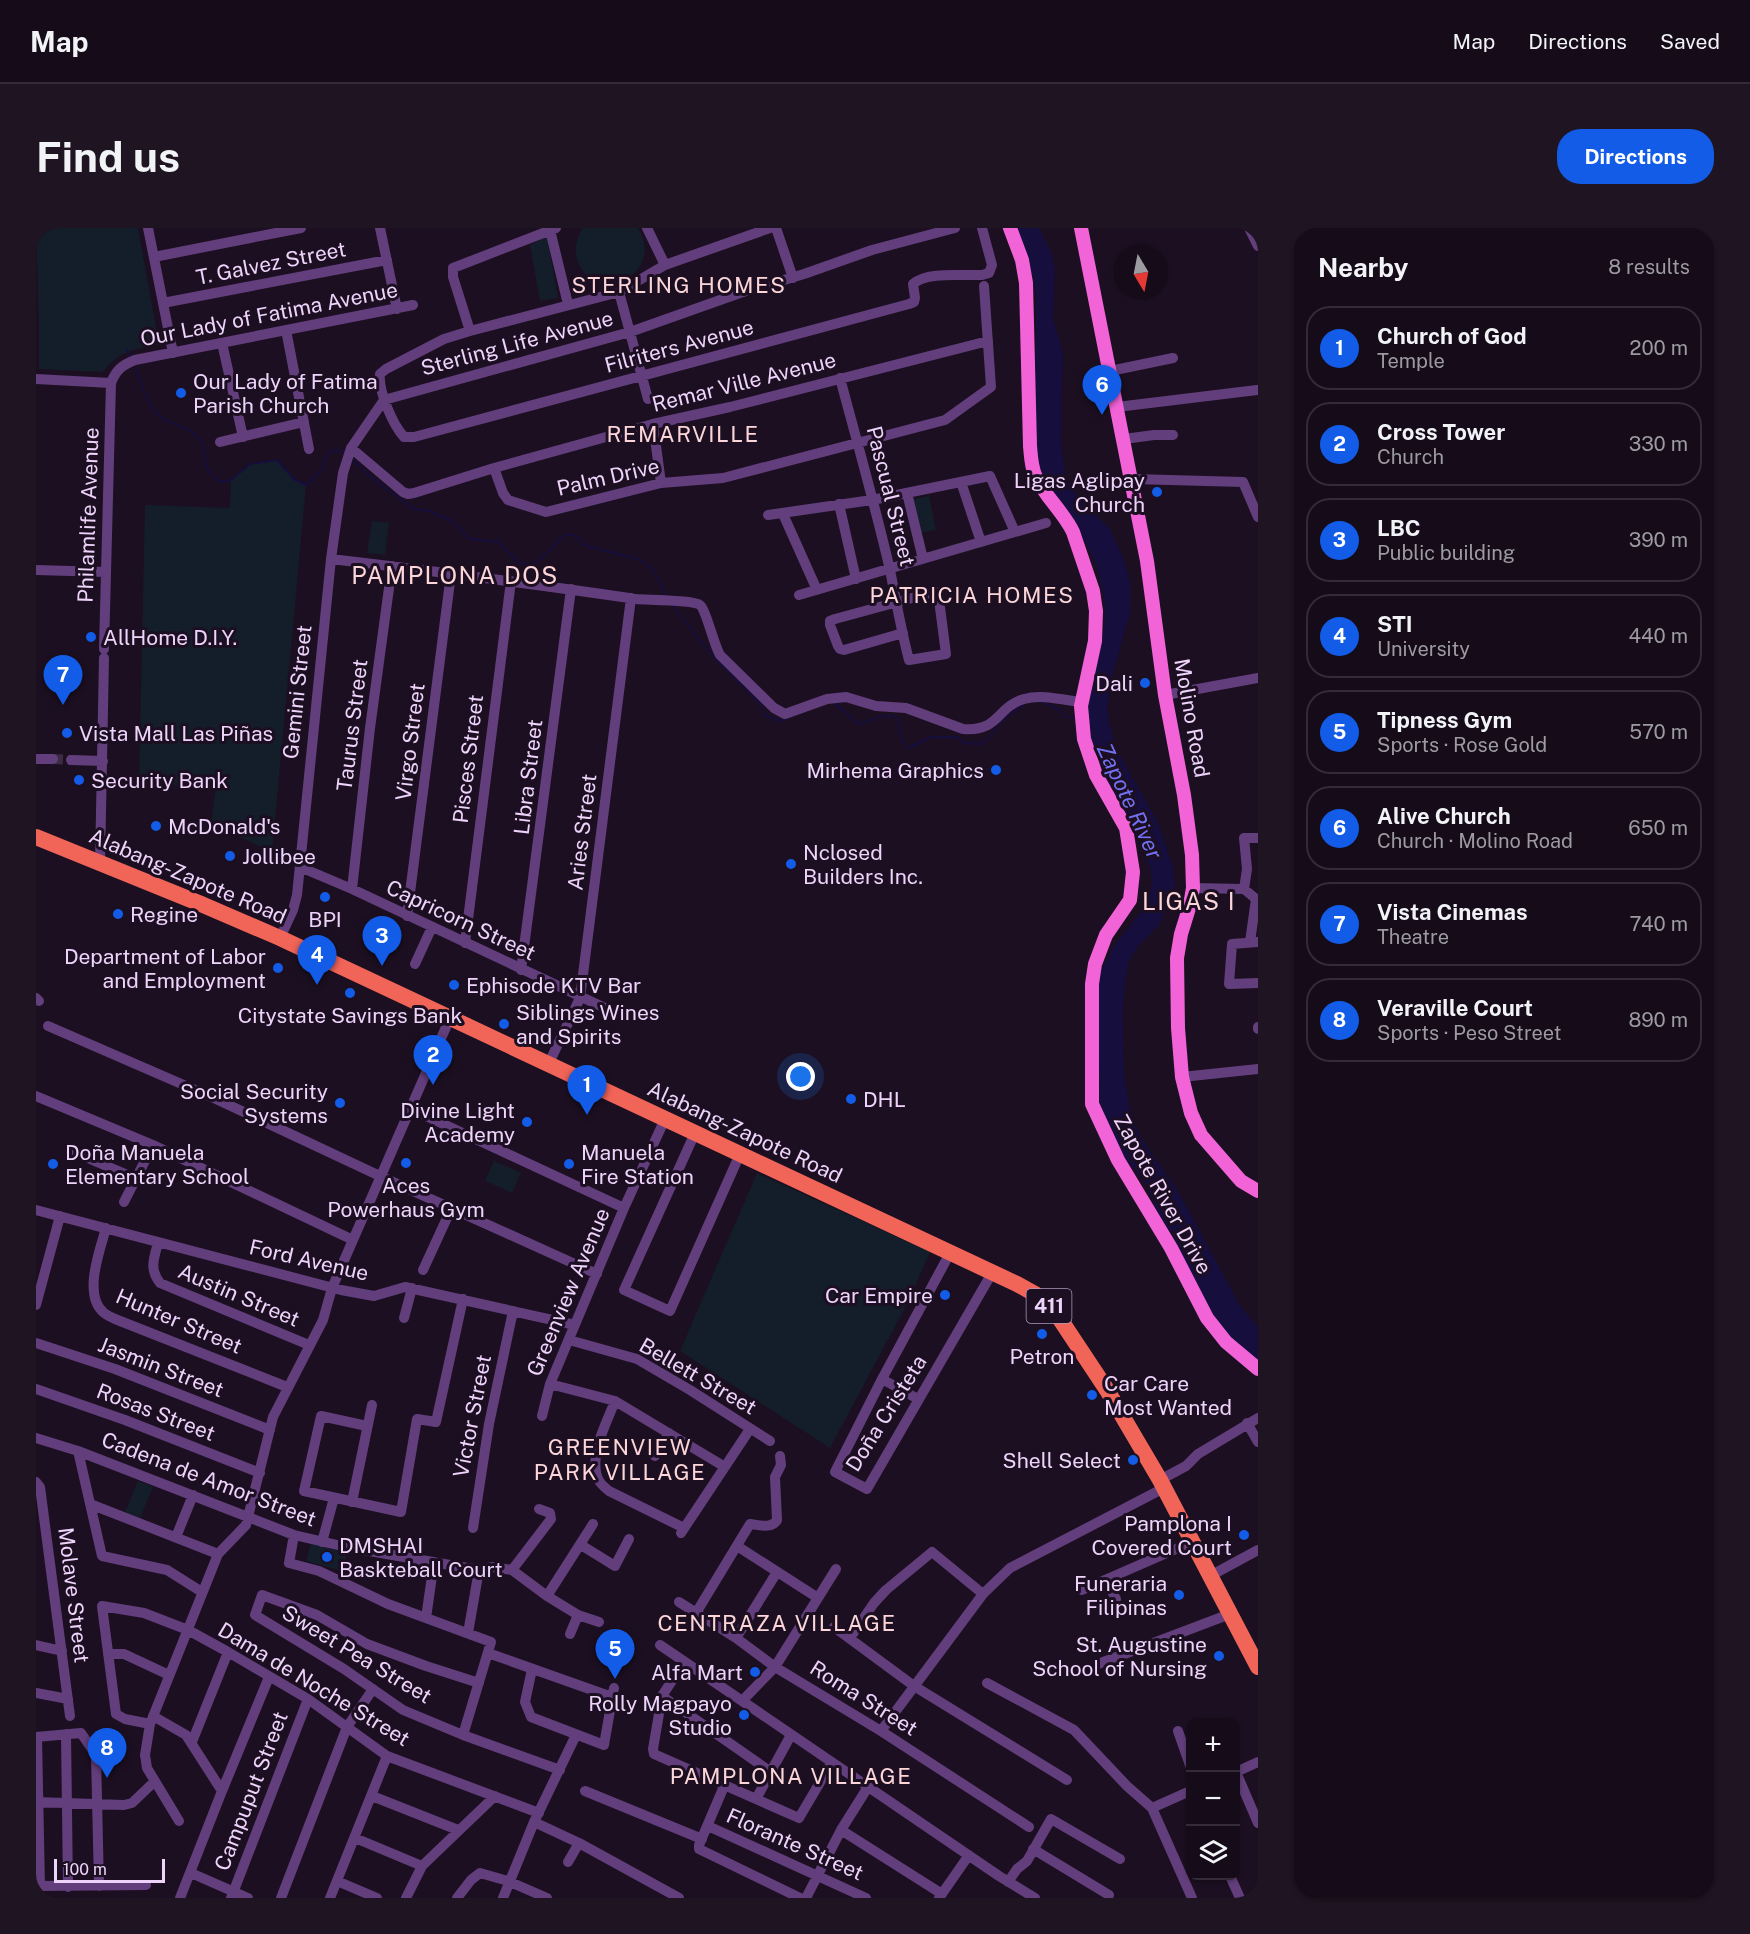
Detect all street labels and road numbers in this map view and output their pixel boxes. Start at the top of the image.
street label: T. Galvez Street [194,236,348,290]
street label: Our Lady of Fatima Avenue [138,277,400,351]
street label: Sterling Life Avenue [418,305,616,381]
street label: Filriters Avenue [602,314,756,378]
street label: Remar Ville Avenue [649,347,839,417]
street label: Pascual Street [862,423,920,569]
street label: Philamlife Avenue [72,427,104,603]
street label: Palm Drive [554,453,662,501]
street label: Gemini Street [278,624,316,760]
street label: Molino Road [1169,656,1215,780]
street label: Taurus Street [332,658,372,792]
street label: Virgo Street [390,682,430,802]
street label: Pisces Street [448,693,488,825]
street label: Libra Street [509,718,547,836]
street label: Aries Street [562,772,602,892]
street label: Alabang-Zapote Road [86,823,290,929]
street label: Capricorn Street [382,874,540,966]
street label: Alabang-Zapote Road [644,1076,846,1188]
street label: Zapote River Drive [1109,1110,1217,1278]
street label: Greenview Avenue [521,1204,615,1380]
street label: Ford Avenue [247,1234,371,1286]
street label: Austin Street [175,1258,303,1332]
street label: Hunter Street [112,1283,246,1359]
road number: 411 [1026,1289,1072,1323]
street label: Jasmin Street [95,1332,227,1402]
street label: Bellett Street [635,1332,761,1420]
street label: Doña Cristeta [840,1350,932,1476]
street label: Victor Street [448,1352,496,1480]
street label: Rosas Street [93,1378,219,1446]
street label: Cadena de Amor Street [98,1426,320,1532]
street label: Molave Street [53,1526,95,1664]
street label: Sweet Pea Street [278,1600,436,1708]
street label: Dama de Noche Street [214,1617,414,1751]
street label: Roma Street [806,1655,922,1741]
street label: Campuput Street [209,1708,293,1874]
street label: Florante Street [723,1803,867,1885]

